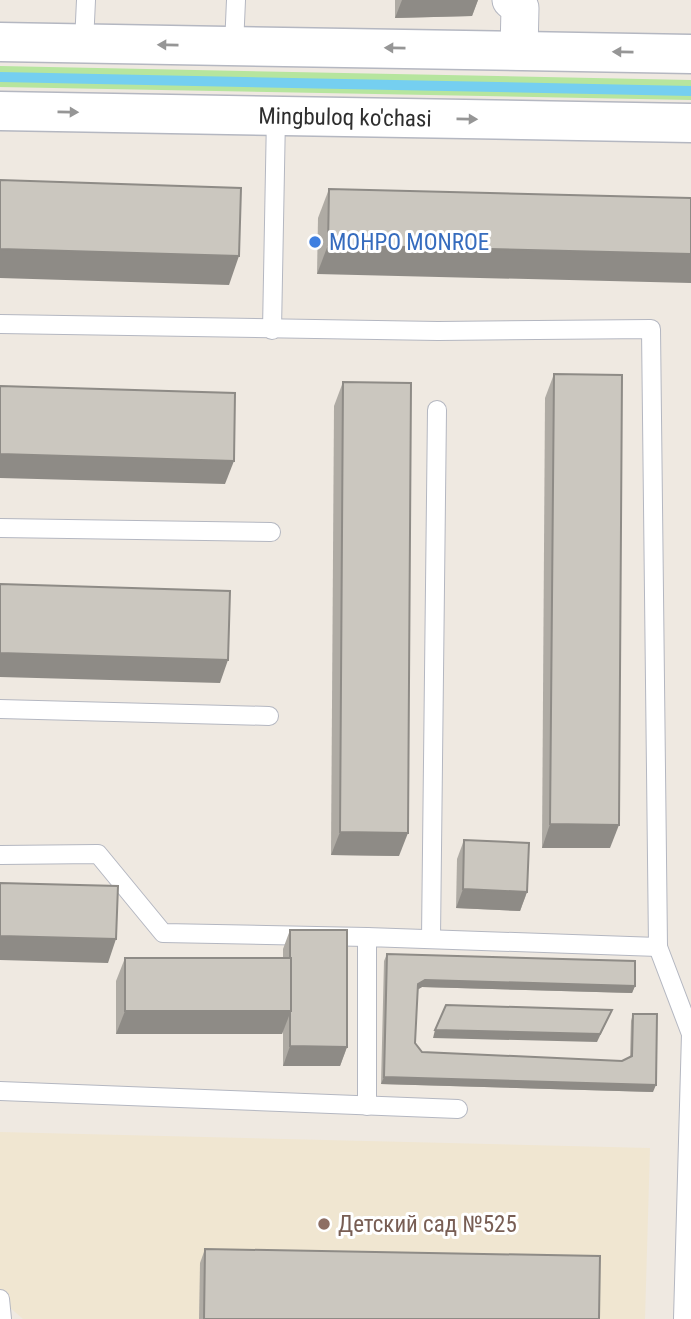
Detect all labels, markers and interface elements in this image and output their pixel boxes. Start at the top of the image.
one-way arrow [157,39,179,50]
one-way arrow [384,43,406,54]
one-way arrow [612,47,634,58]
street label: Mingbuloq ko'chasi [258,102,432,133]
one-way arrow [57,106,79,118]
one-way arrow [456,113,478,125]
place label: МОНРО MONROE [329,229,489,256]
marker: МОНРО MONROE [307,234,323,250]
place label: Детский сад №525 [338,1211,517,1238]
marker: Детский сад №525 [316,1216,332,1232]

